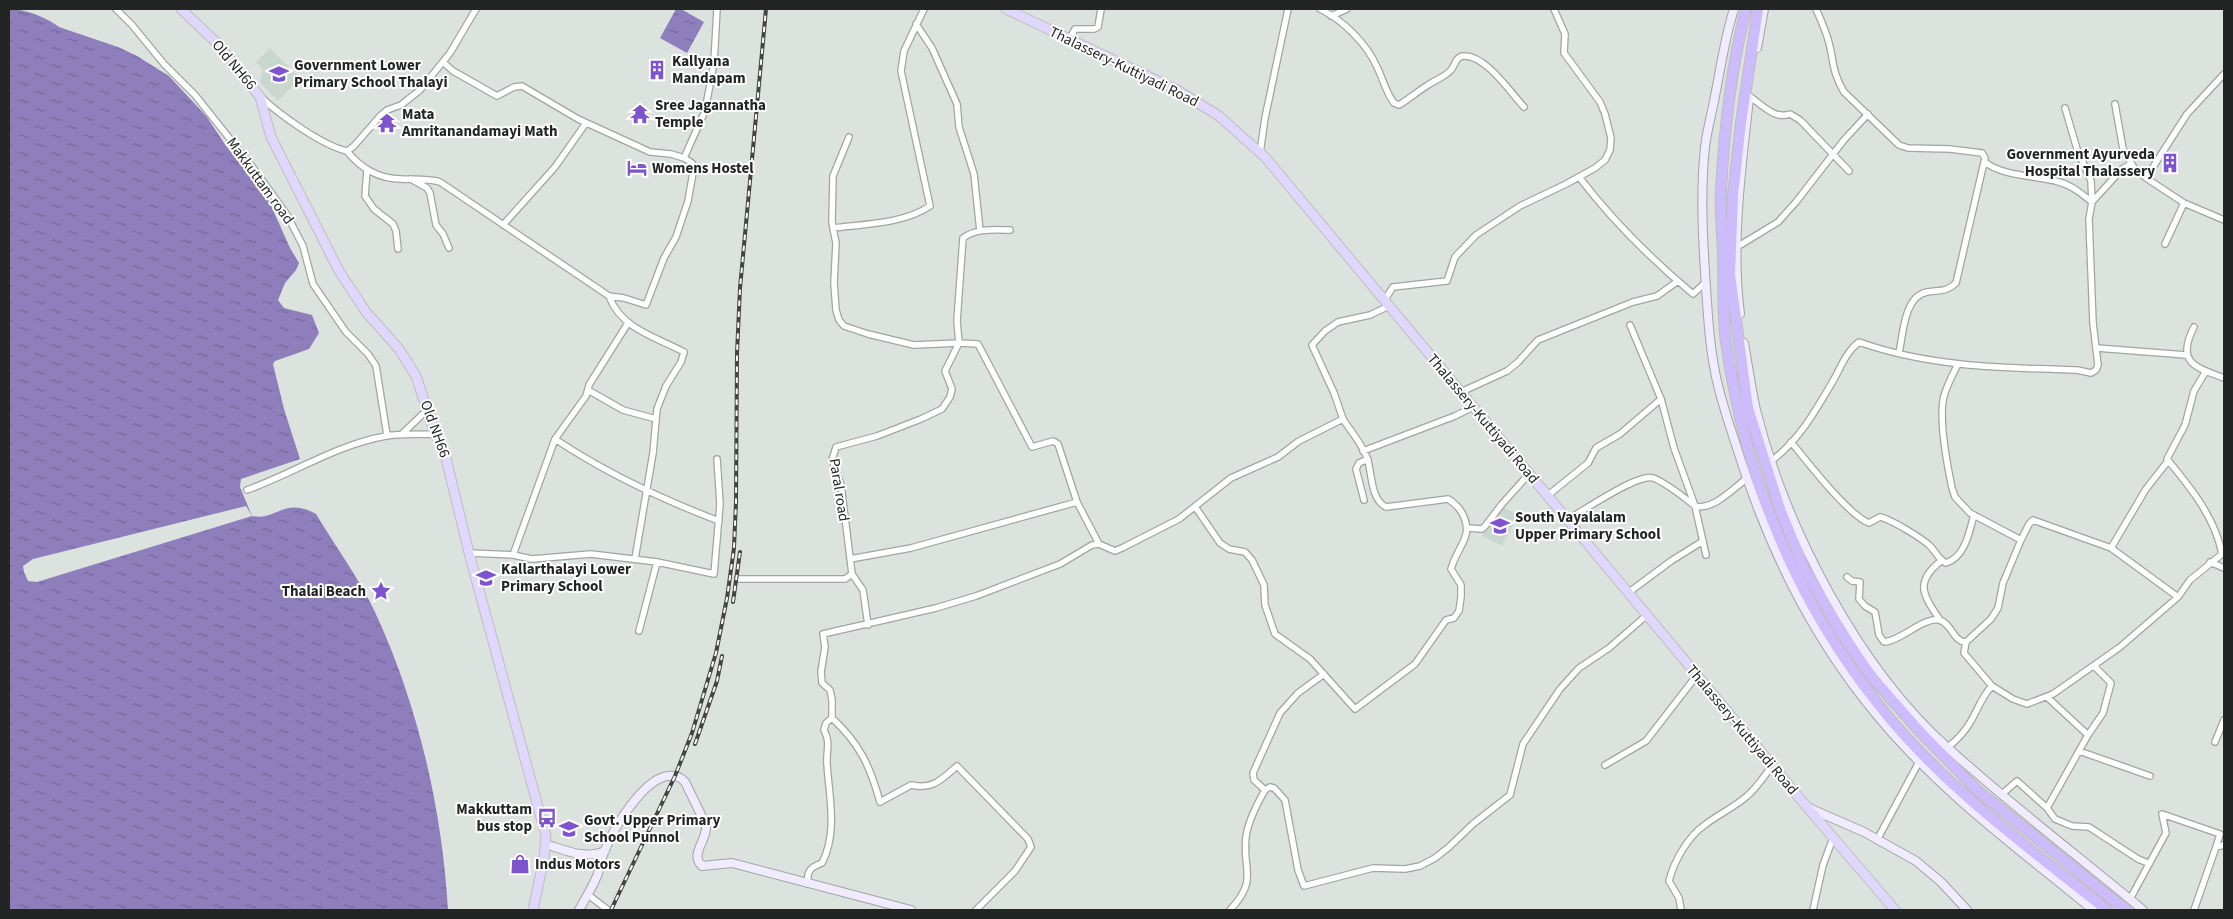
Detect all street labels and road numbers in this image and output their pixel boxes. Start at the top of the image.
street label: Thalassery-Kuttiyadi Road [1046,22,1202,112]
street label: Old NH66 [207,35,261,95]
street label: Makkuttam road [221,133,299,229]
street label: Thalassery-Kuttiyadi Road [1422,349,1544,489]
street label: Old NH66 [415,397,455,461]
street label: Paral road [824,457,854,523]
street label: Thalassery-Kuttiyadi Road [1681,660,1803,800]

